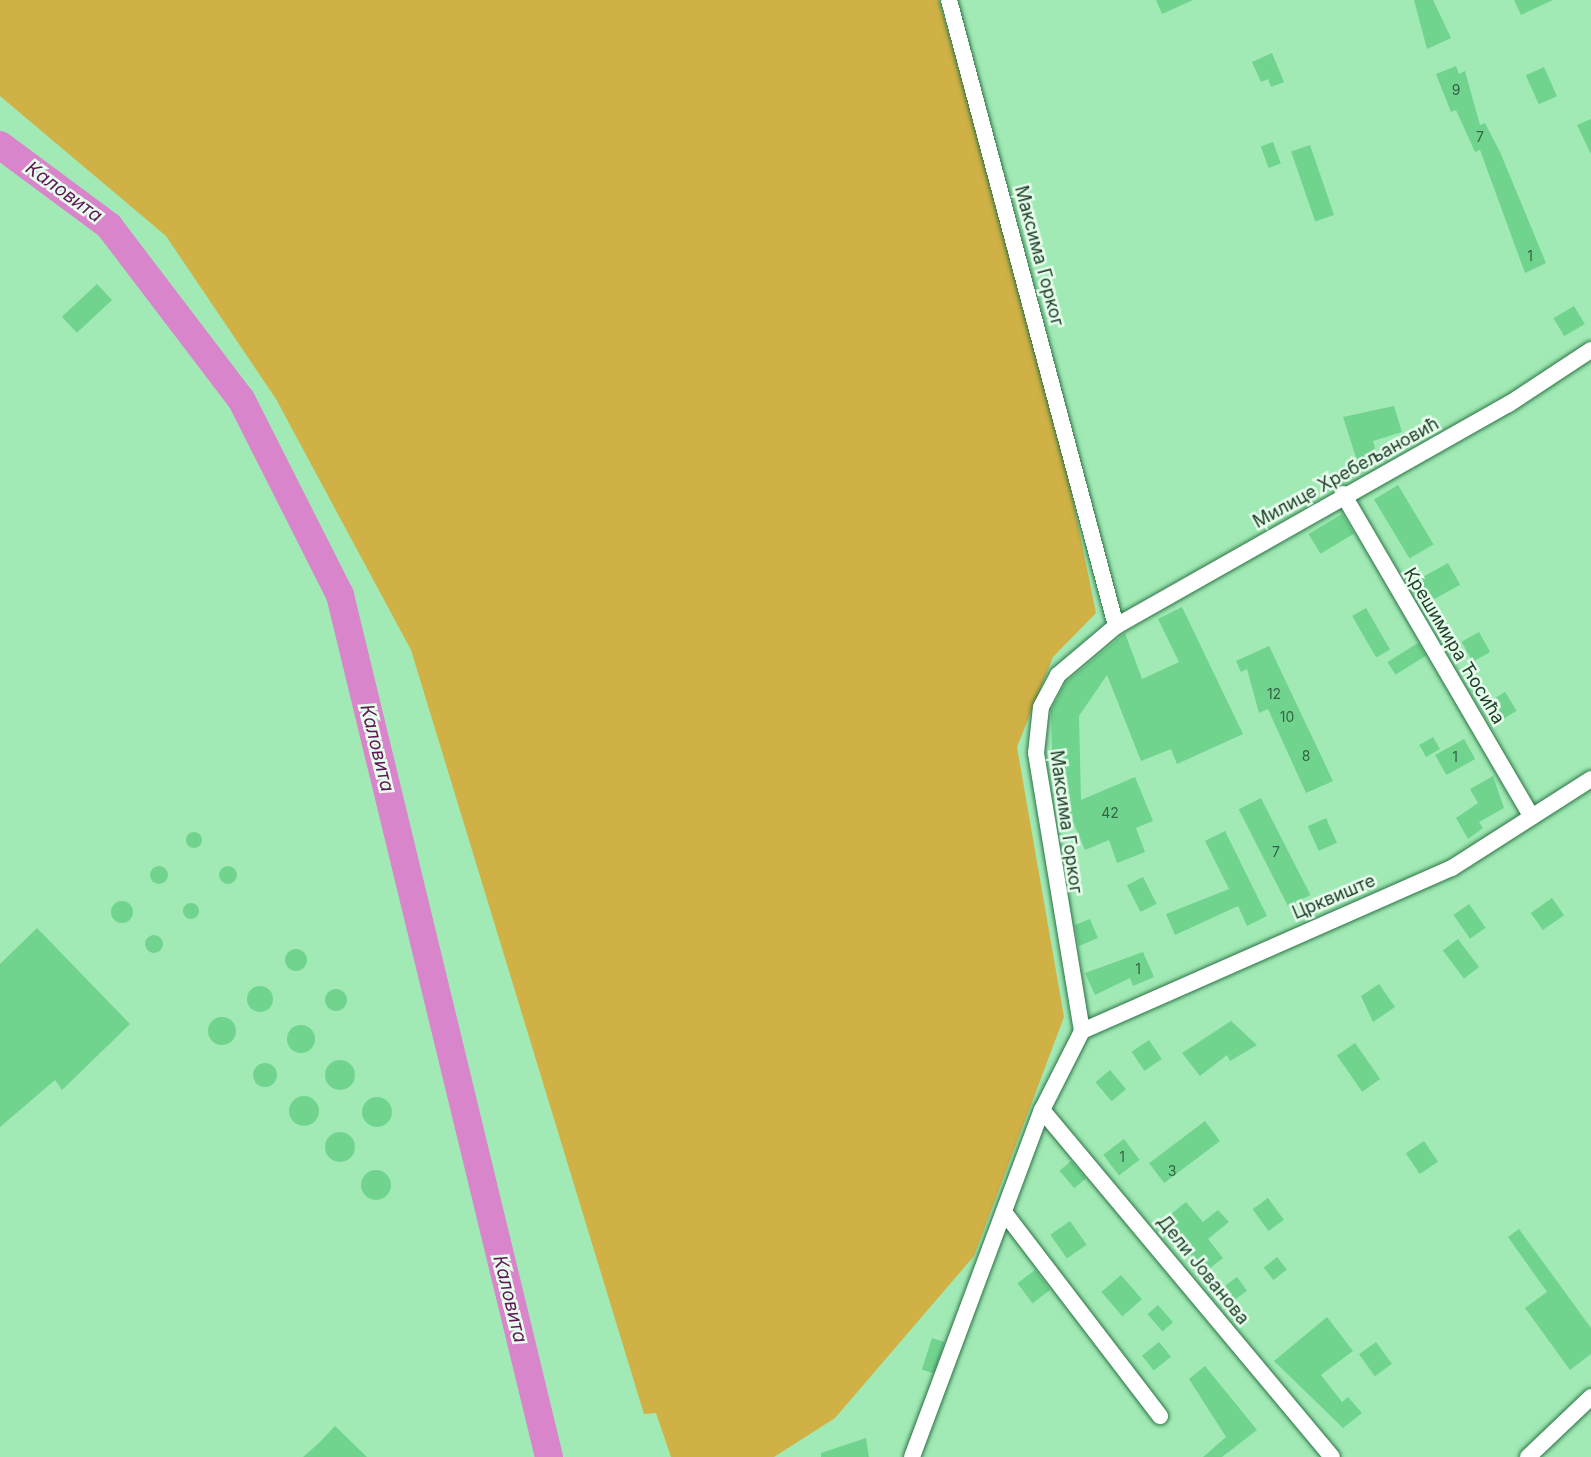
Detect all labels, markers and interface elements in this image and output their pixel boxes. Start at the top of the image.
house number: 9 [1452,82,1460,98]
house number: 7 [1476,129,1484,145]
water label: Каловита [21,157,107,227]
street label: Максима Горког [1010,183,1068,329]
house number: 1 [1527,248,1533,264]
street label: Милице Хребељановић [1249,413,1443,533]
street label: Крешимира Ћосића [1399,564,1509,728]
house number: 12 [1267,686,1281,702]
water label: Каловита [355,702,399,794]
house number: 10 [1280,709,1294,725]
house number: 8 [1302,748,1310,764]
street label: Максима Горког [1045,749,1087,895]
house number: 1 [1452,749,1458,765]
house number: 42 [1101,805,1119,821]
house number: 7 [1272,844,1280,860]
street label: Црквиште [1289,870,1379,924]
house number: 1 [1135,961,1141,977]
house number: 1 [1119,1149,1125,1165]
house number: 3 [1168,1163,1176,1179]
street label: Дели Јованова [1152,1211,1254,1329]
water label: Каловита [488,1253,532,1345]

